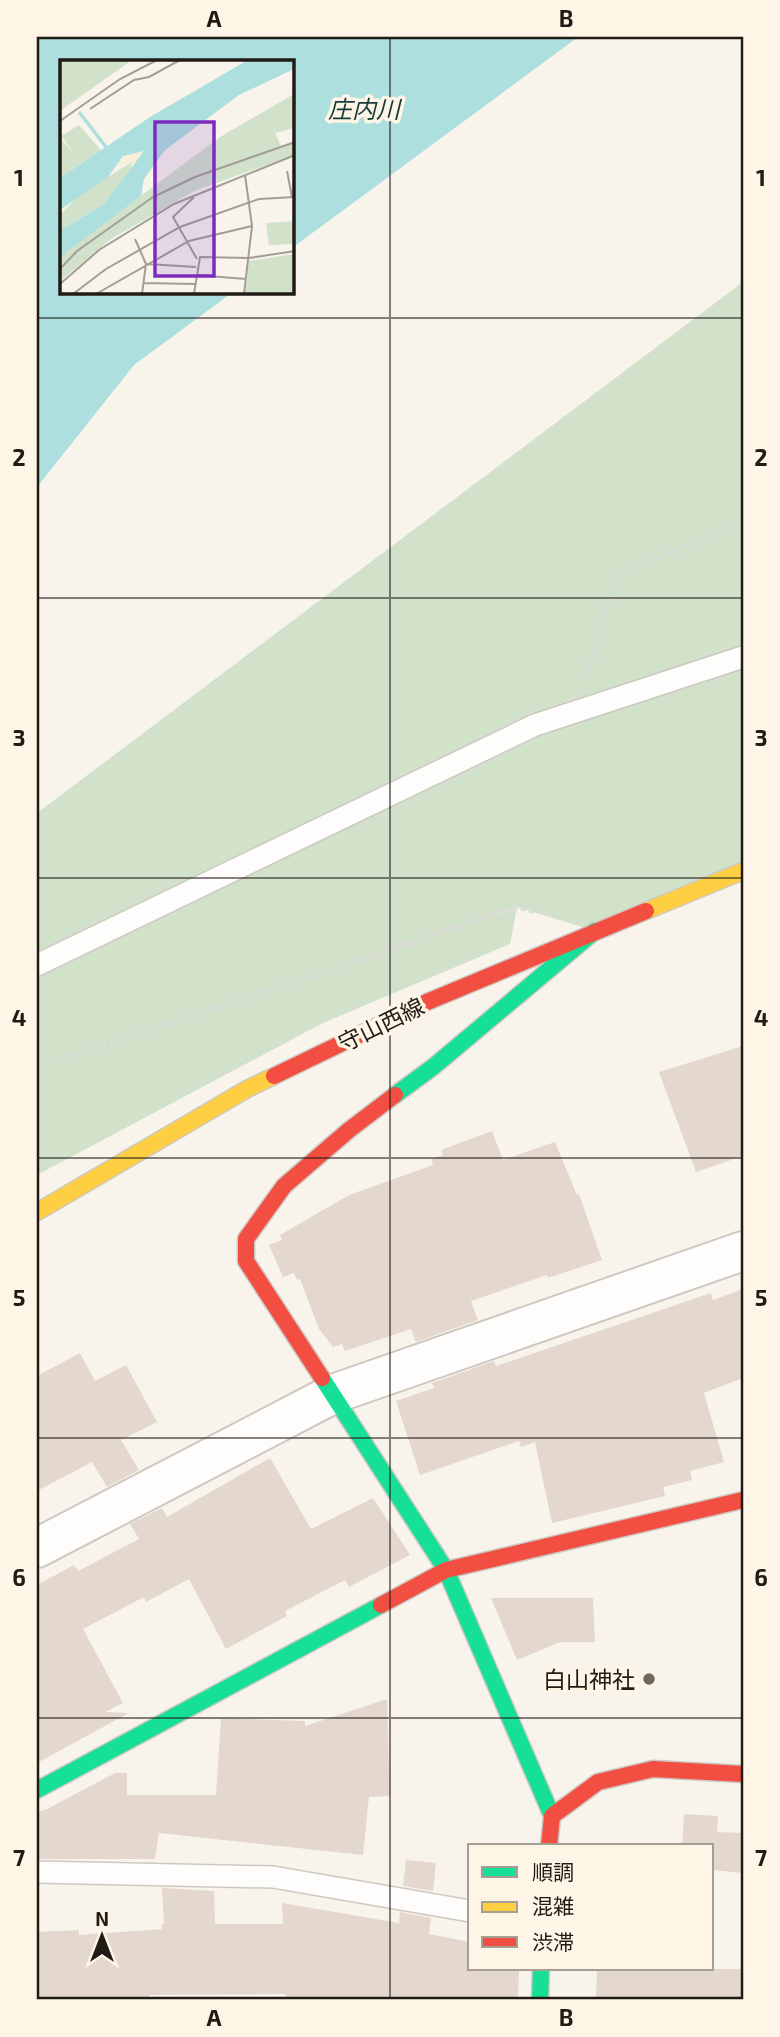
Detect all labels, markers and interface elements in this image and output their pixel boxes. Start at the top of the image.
text: A [206,4,222,32]
text: B [559,4,573,32]
inset map [60,60,294,294]
water label: 庄内川 [328,94,403,123]
text: 1 [14,163,24,191]
text: 1 [756,163,766,191]
text: 2 [12,443,26,471]
text: 2 [754,443,768,471]
text: 3 [12,723,26,751]
text: 3 [754,723,768,751]
street label: 守山西線 [334,991,428,1057]
text: 4 [12,1003,26,1031]
text: 4 [754,1003,768,1031]
text: 5 [13,1283,25,1311]
text: 5 [755,1283,767,1311]
text: 6 [12,1563,26,1591]
text: 6 [754,1563,768,1591]
place label: 白山神社 [543,1665,635,1693]
marker: 白山神社 [641,1671,657,1687]
text: 7 [13,1843,25,1871]
text: 7 [755,1843,767,1871]
legend [468,1844,714,1970]
text: 順調 [532,1859,574,1884]
text: 混雑 [532,1893,574,1918]
north arrow [66,1900,136,1970]
text: N [95,1907,109,1930]
text: 渋滞 [532,1929,574,1954]
text: A [206,2003,222,2031]
text: B [559,2003,573,2031]

